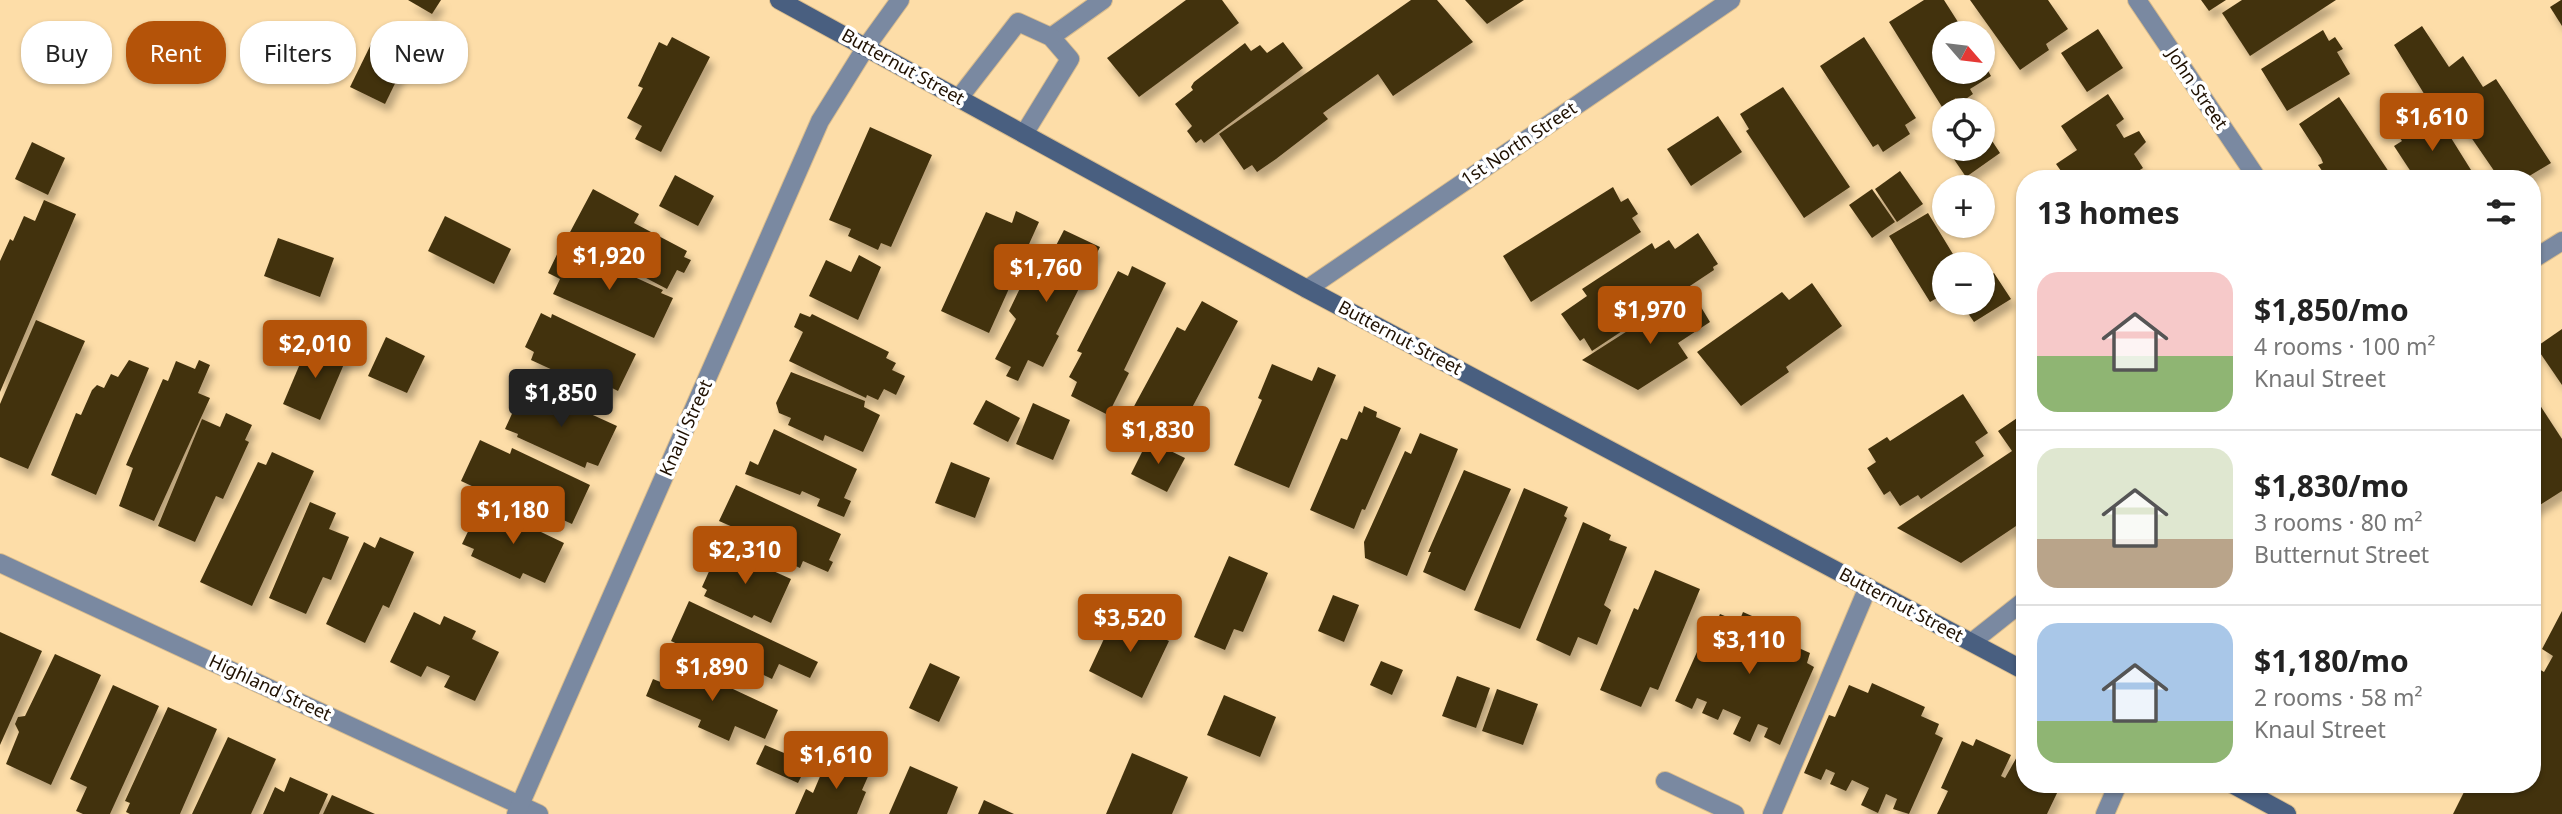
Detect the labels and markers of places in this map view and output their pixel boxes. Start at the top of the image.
pin: $1,610 [2375,94,2489,153]
pin: $1,920 [552,232,666,292]
pin: $1,760 [989,244,1103,304]
pin: $1,970 [1593,286,1707,346]
pin: $2,010 [258,320,372,380]
pin: $1,850 [504,370,618,429]
pin: $1,830 [1101,406,1215,466]
pin: $1,180 [456,486,570,546]
pin: $2,310 [688,526,802,586]
pin: $3,520 [1073,594,1187,654]
pin: $3,110 [1692,616,1806,676]
pin: $1,890 [655,644,769,703]
pin: $1,610 [779,732,893,791]

